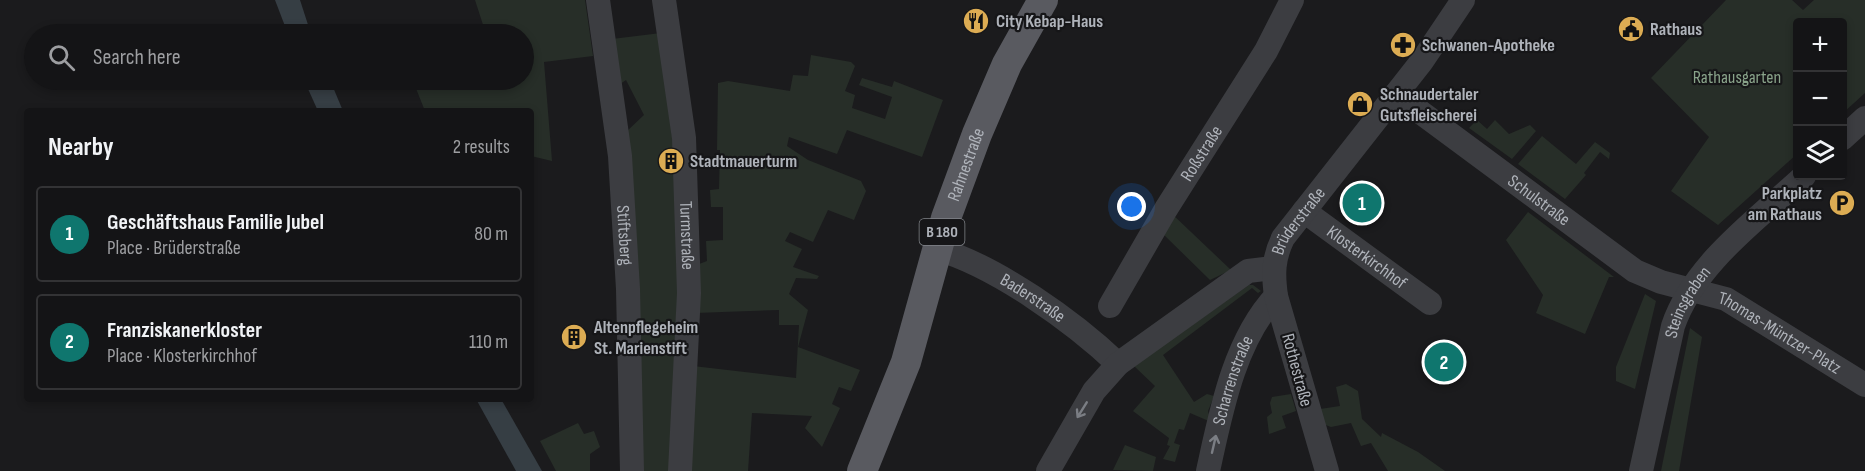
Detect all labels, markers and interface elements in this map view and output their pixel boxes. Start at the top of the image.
restaurant icon: City Kebap-Haus [961,6,991,36]
place label: City Kebap-Haus [996,11,1103,32]
public building icon: Rathaus [1616,14,1646,44]
map controls [1793,18,1847,180]
button: + [1793,18,1847,72]
place label: Rathaus [1650,19,1702,40]
search box [24,24,534,90]
pharmacy icon: Schwanen-Apotheke [1388,30,1418,60]
place label: Schwanen-Apotheke [1422,35,1555,56]
icon: search [45,41,78,74]
text: Search here [93,44,180,71]
park label: Rathausgarten [1693,67,1781,88]
button: − [1793,72,1847,126]
place label: Schnaudertaler Gutsfleischerei [1380,84,1479,126]
shop icon: Schnaudertaler Gutsfleischerei [1345,89,1375,119]
street label: Roßstraße [1176,122,1227,185]
street label: Rahnestraße [943,125,989,204]
button: layers [1793,126,1847,180]
text: Nearby [48,132,114,163]
text: 2 results [453,135,510,159]
building icon: Stadtmauerturm [656,146,686,176]
place label: Stadtmauerturm [690,151,797,172]
street label: Schulstraße [1504,170,1574,230]
pin: 1 [1342,180,1382,226]
street label: Brüderstraße [1267,183,1329,257]
place label: Parkplatz am Rathaus [1748,183,1822,225]
parking icon: Parkplatz am Rathaus [1827,188,1857,218]
your location [1117,192,1146,221]
street label: Turmstraße [676,201,699,270]
street label: Stiftsberg [612,205,637,266]
text: Geschäftshaus Familie Jubel [107,209,324,236]
road number: B 180 [920,219,964,245]
street label: Klosterkirchhof [1323,221,1412,294]
text: 1 [66,222,73,246]
text: 80 m [474,222,508,246]
text: Place · Brüderstraße [107,236,241,260]
street label: Steinsgraben [1660,262,1715,340]
street label: Baderstraße [997,269,1070,327]
street label: Thomas-Müntzer-Platz [1716,287,1846,378]
text: Franziskanerkloster [107,317,262,344]
place label: Altenpflegeheim St. Marienstift [593,317,698,359]
building icon: Altenpflegeheim St. Marienstift [559,322,589,352]
text: 2 [65,330,74,354]
text: 110 m [469,330,508,354]
street label: Rothestraße [1277,331,1317,409]
street label: Scharrenstraße [1208,332,1258,427]
pin: 2 [1424,340,1464,385]
text: Place · Klosterkirchhof [107,344,257,368]
one-way arrow [1075,401,1087,418]
one-way arrow [1209,435,1220,454]

